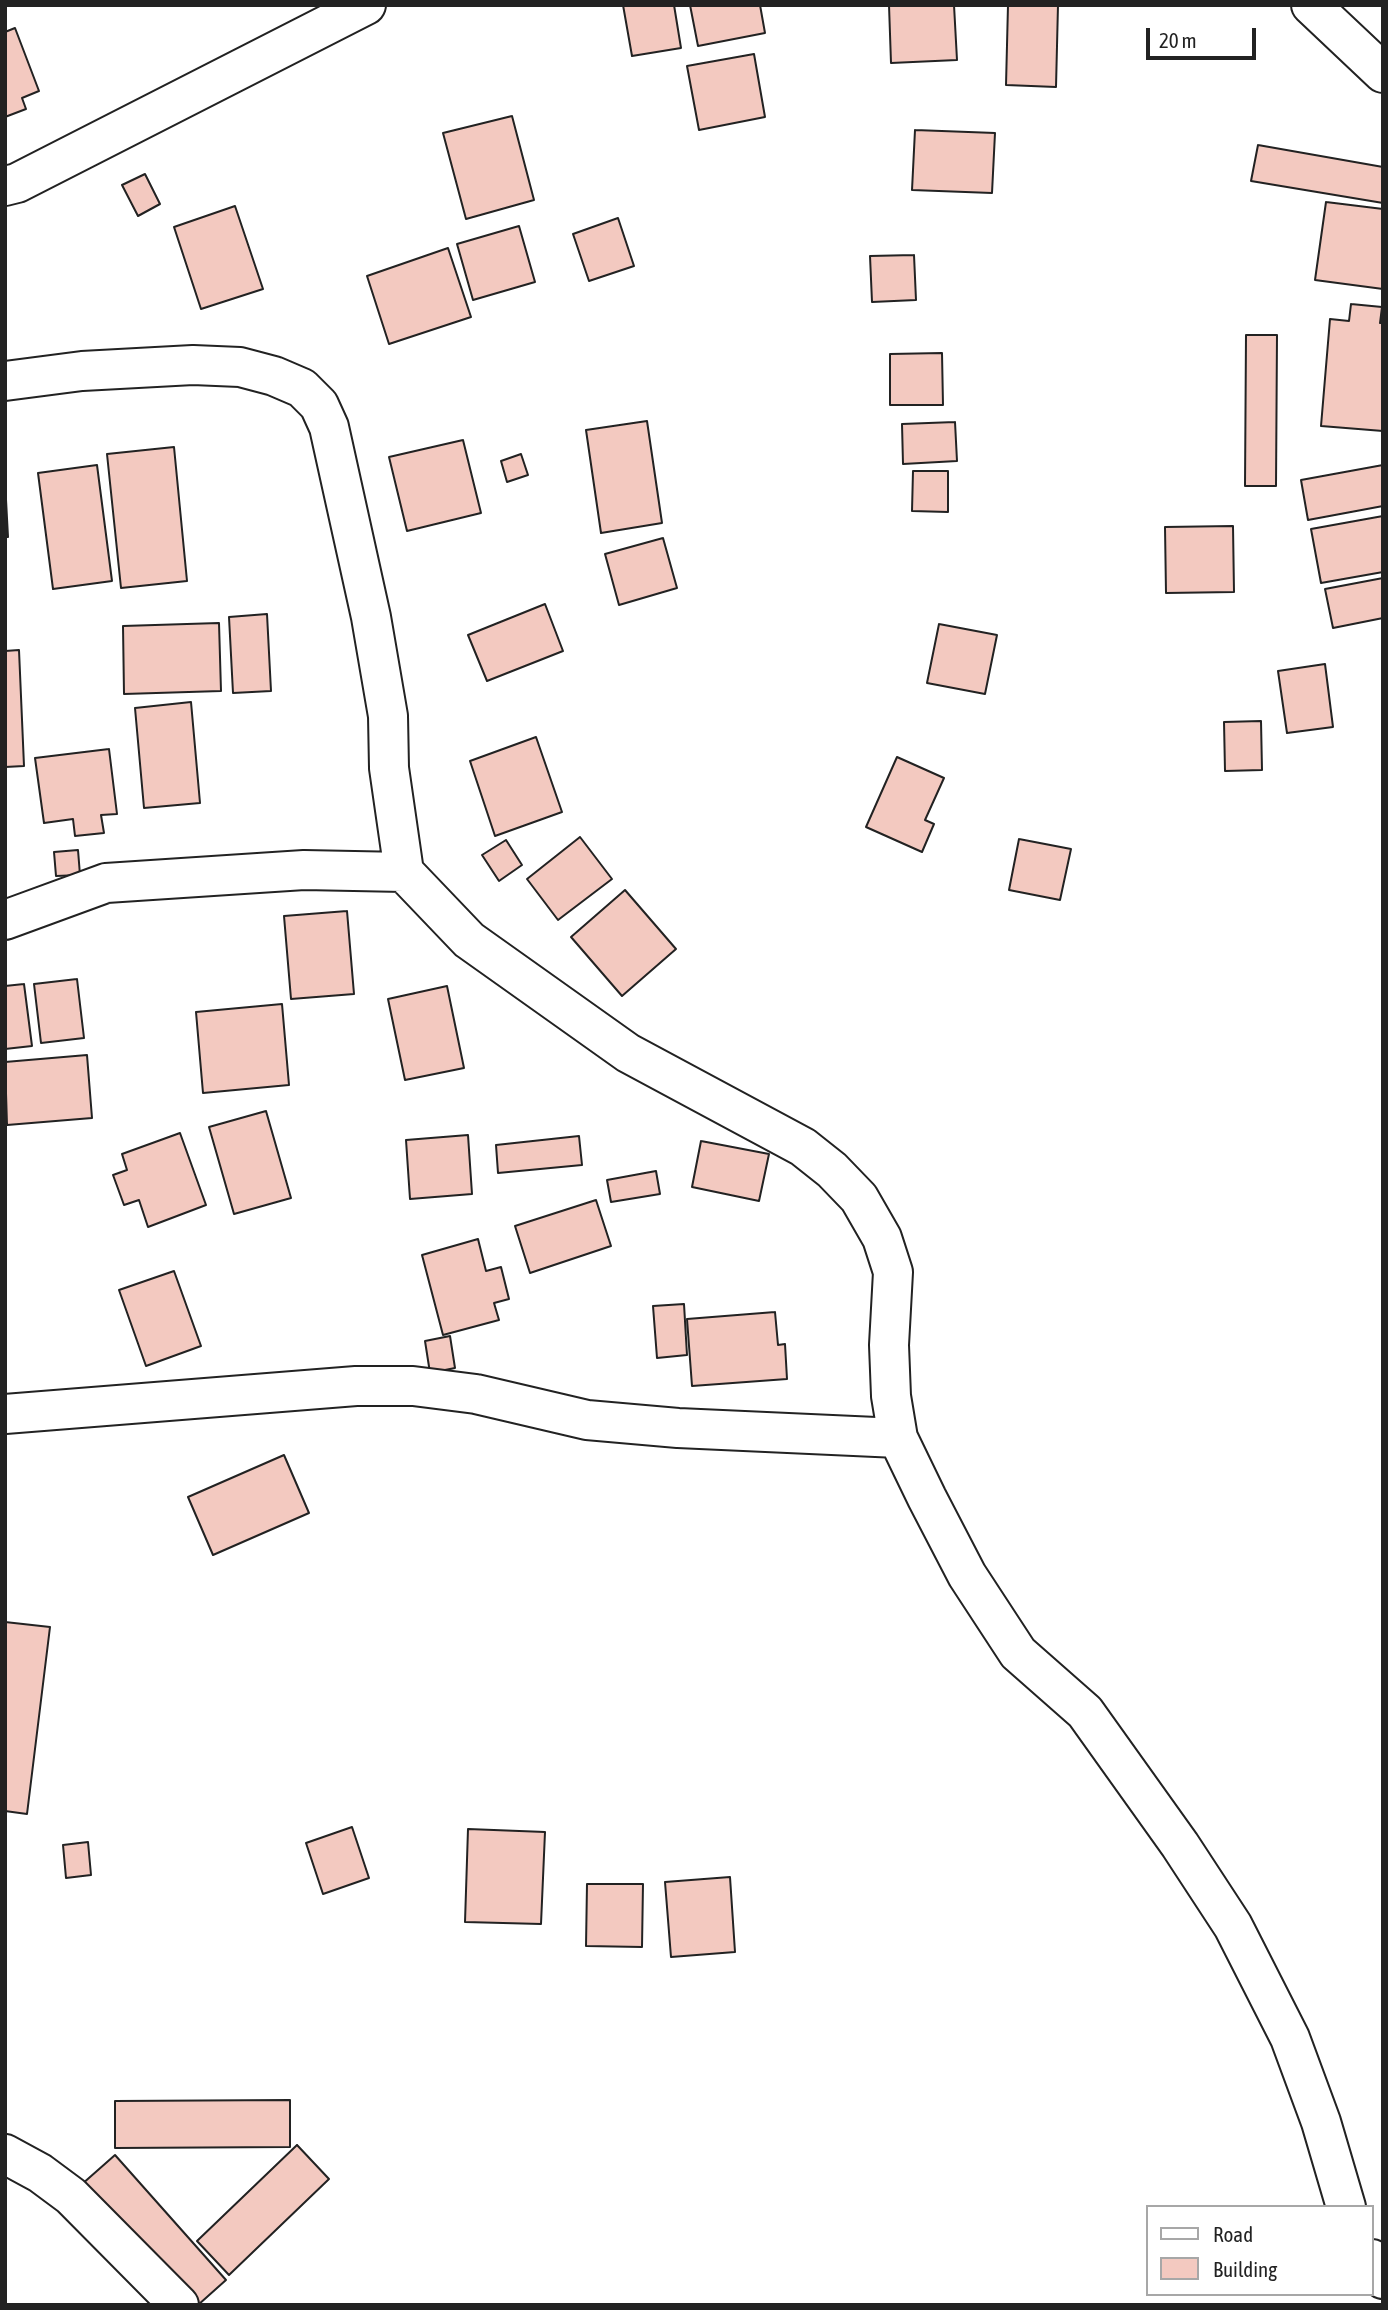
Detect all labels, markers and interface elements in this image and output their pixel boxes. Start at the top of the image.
scale bar [1150,14,1260,58]
text: 20 m [1159,28,1197,52]
legend [1146,2205,1374,2296]
text: Road [1213,2222,1253,2246]
text: Building [1213,2257,1277,2281]

